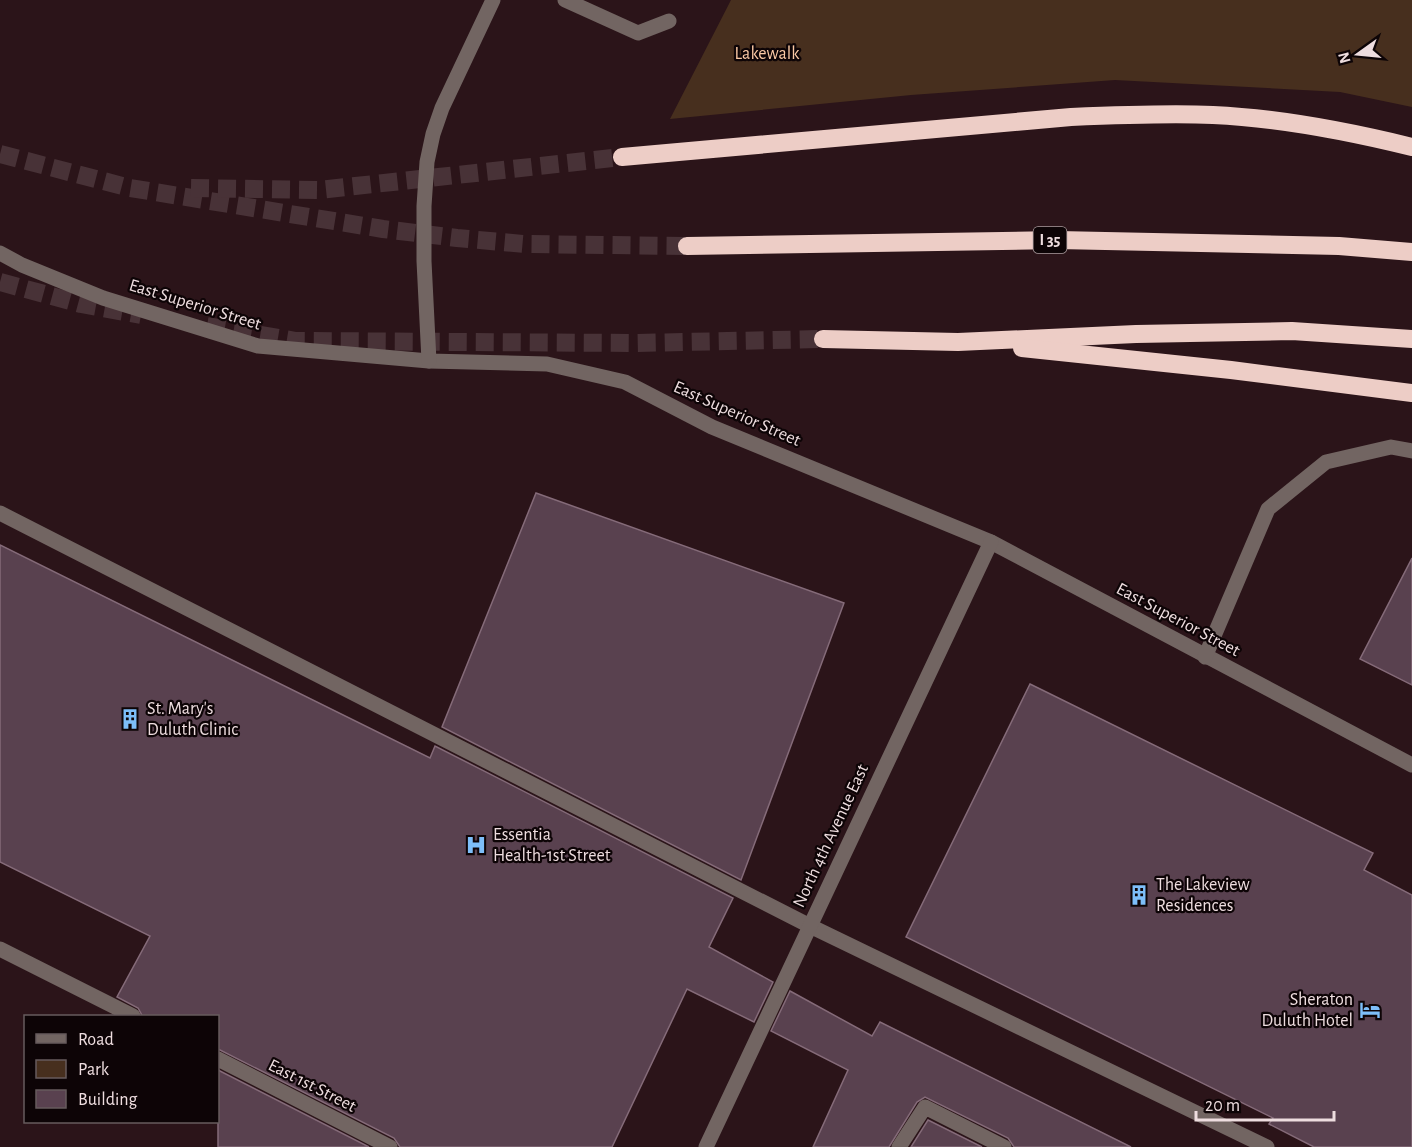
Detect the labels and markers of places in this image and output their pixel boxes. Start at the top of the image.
place label: St. Mary's Duluth Clinic [147,700,238,739]
building icon: St. Mary's Duluth Clinic [118,707,142,731]
place label: Essentia Health-1st Street [493,826,611,865]
hospital icon: Essentia Health-1st Street [464,833,488,857]
place label: The Lakeview Residences [1156,876,1250,915]
building icon: The Lakeview Residences [1127,883,1151,907]
place label: Sheraton Duluth Hotel [1261,991,1353,1030]
hotel icon: Sheraton Duluth Hotel [1358,998,1382,1022]

